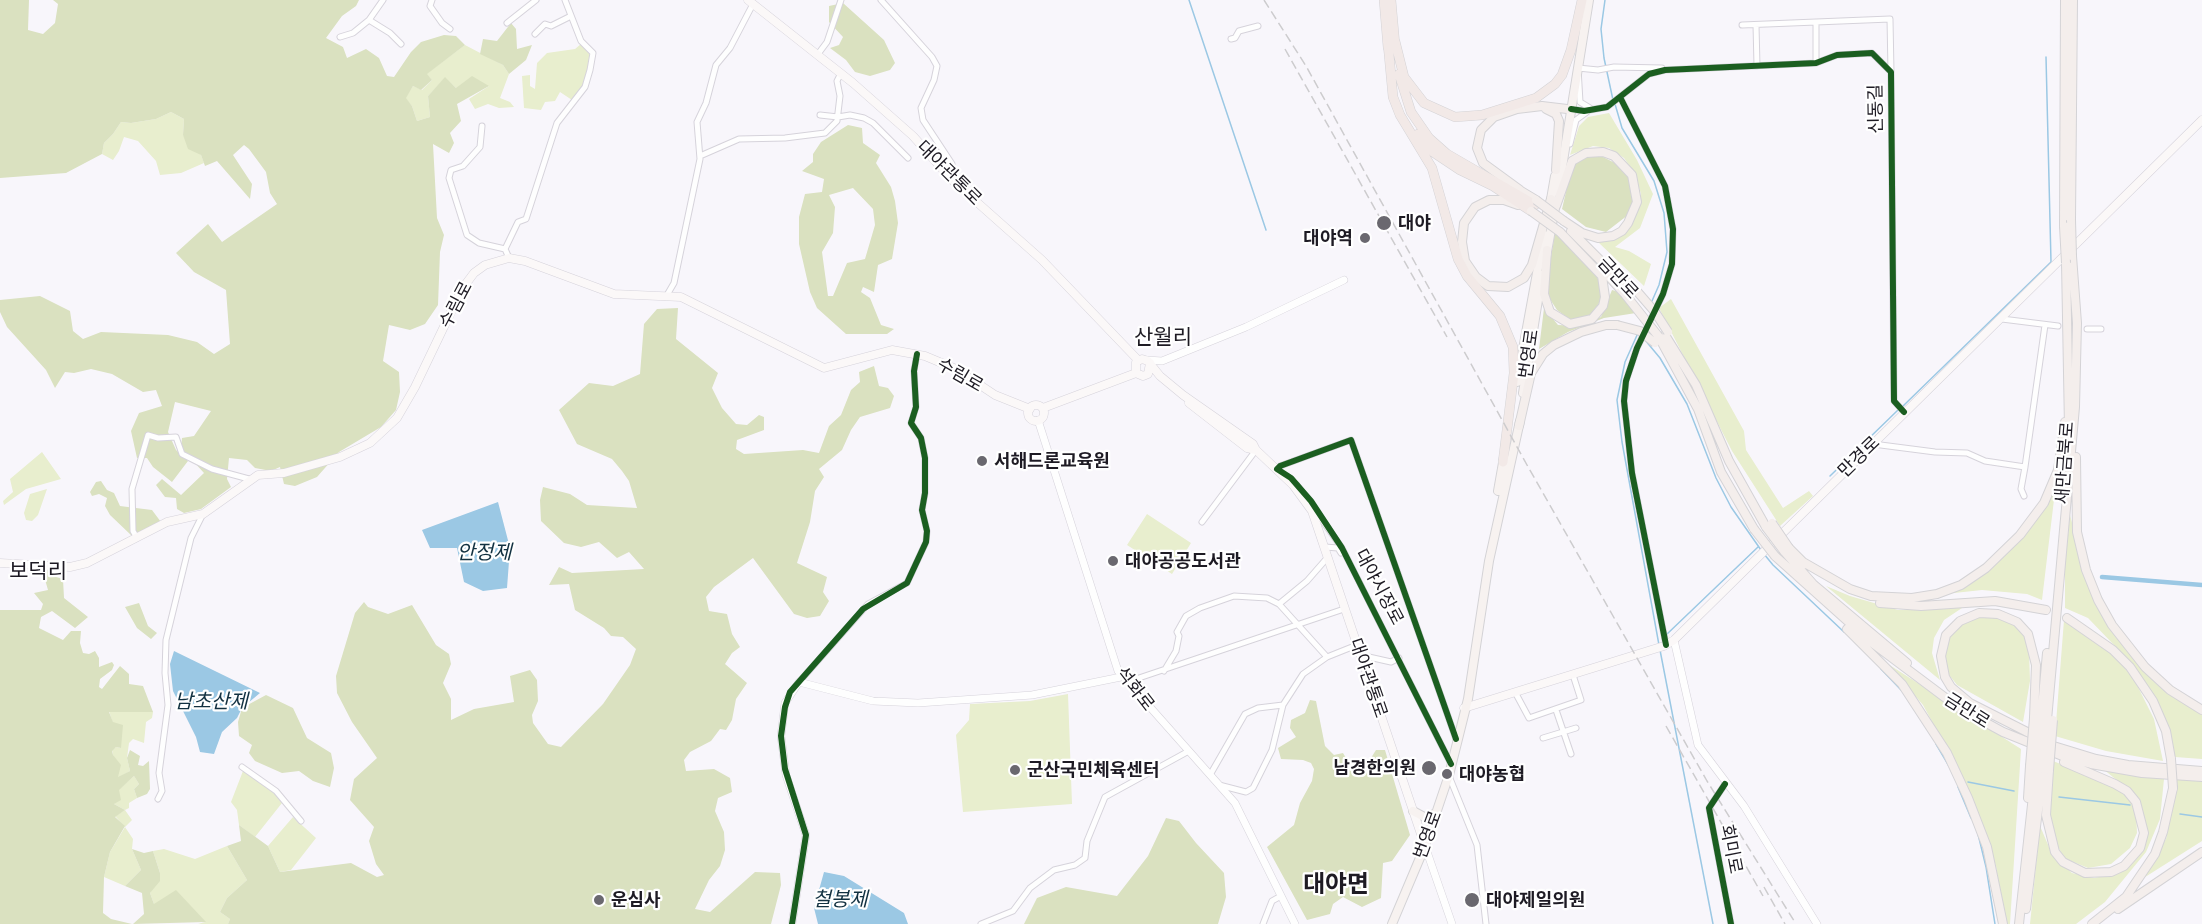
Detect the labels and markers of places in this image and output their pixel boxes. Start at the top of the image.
place label: 대야 [1398,212,1431,234]
marker: 대야 [1375,214,1393,232]
place label: 대야역 [1303,227,1353,249]
marker: 대야역 [1358,231,1372,245]
place label: 서해드론교육원 [994,450,1110,472]
marker: 서해드론교육원 [975,454,989,468]
place label: 대야공공도서관 [1125,550,1241,572]
marker: 대야공공도서관 [1106,554,1120,568]
place label: 남경한의원 [1333,757,1416,779]
place label: 군산국민체육센터 [1027,759,1159,781]
marker: 남경한의원 [1420,759,1438,777]
marker: 군산국민체육센터 [1008,763,1022,777]
place label: 대야농협 [1459,763,1525,785]
marker: 대야농협 [1440,767,1454,781]
place label: 운심사 [611,889,661,911]
place label: 대야제일의원 [1486,889,1585,911]
marker: 대야제일의원 [1463,891,1481,909]
marker: 운심사 [592,893,606,907]

